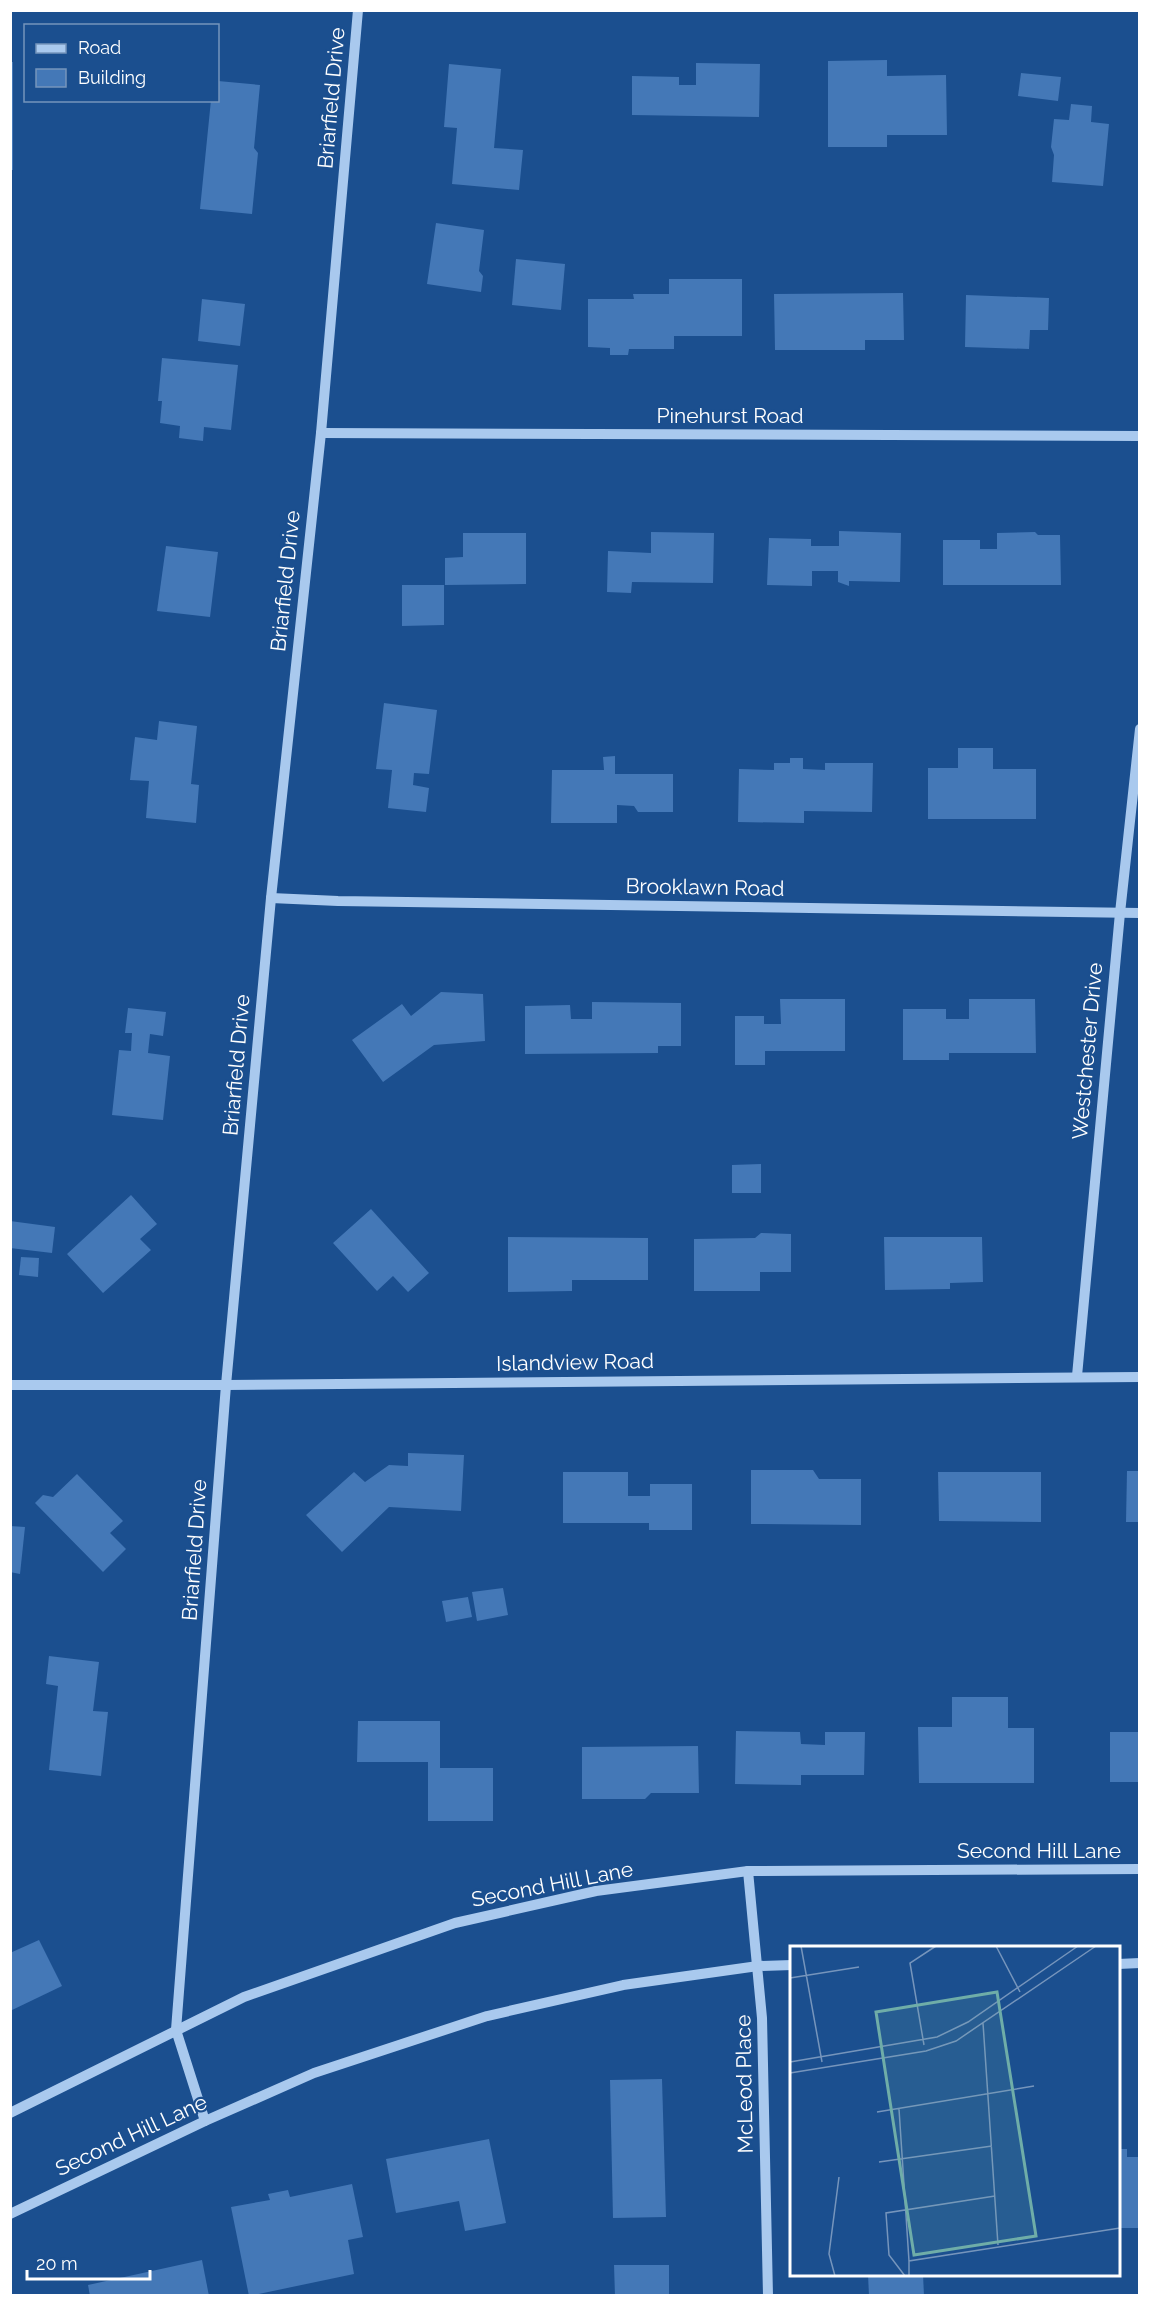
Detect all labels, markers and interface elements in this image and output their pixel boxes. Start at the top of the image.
legend [24,24,219,102]
street label: Briarfield Drive [312,26,350,170]
text: Road [78,37,121,58]
text: Building [78,67,146,88]
street label: Pinehurst Road [656,403,804,428]
street label: Briarfield Drive [265,509,305,653]
street label: Brooklawn Road [625,873,785,901]
street label: Westchester Drive [1067,961,1107,1141]
street label: Briarfield Drive [217,993,255,1137]
street label: Islandview Road [496,1348,654,1376]
street label: Briarfield Drive [177,1478,211,1622]
street label: Second Hill Lane [957,1838,1121,1863]
street label: Second Hill Lane [469,1856,635,1912]
inset map [790,1946,1120,2276]
street label: McLeod Place [730,2014,758,2154]
street label: Second Hill Lane [51,2089,211,2181]
scale bar [27,2243,150,2281]
text: 20 m [36,2253,78,2274]

